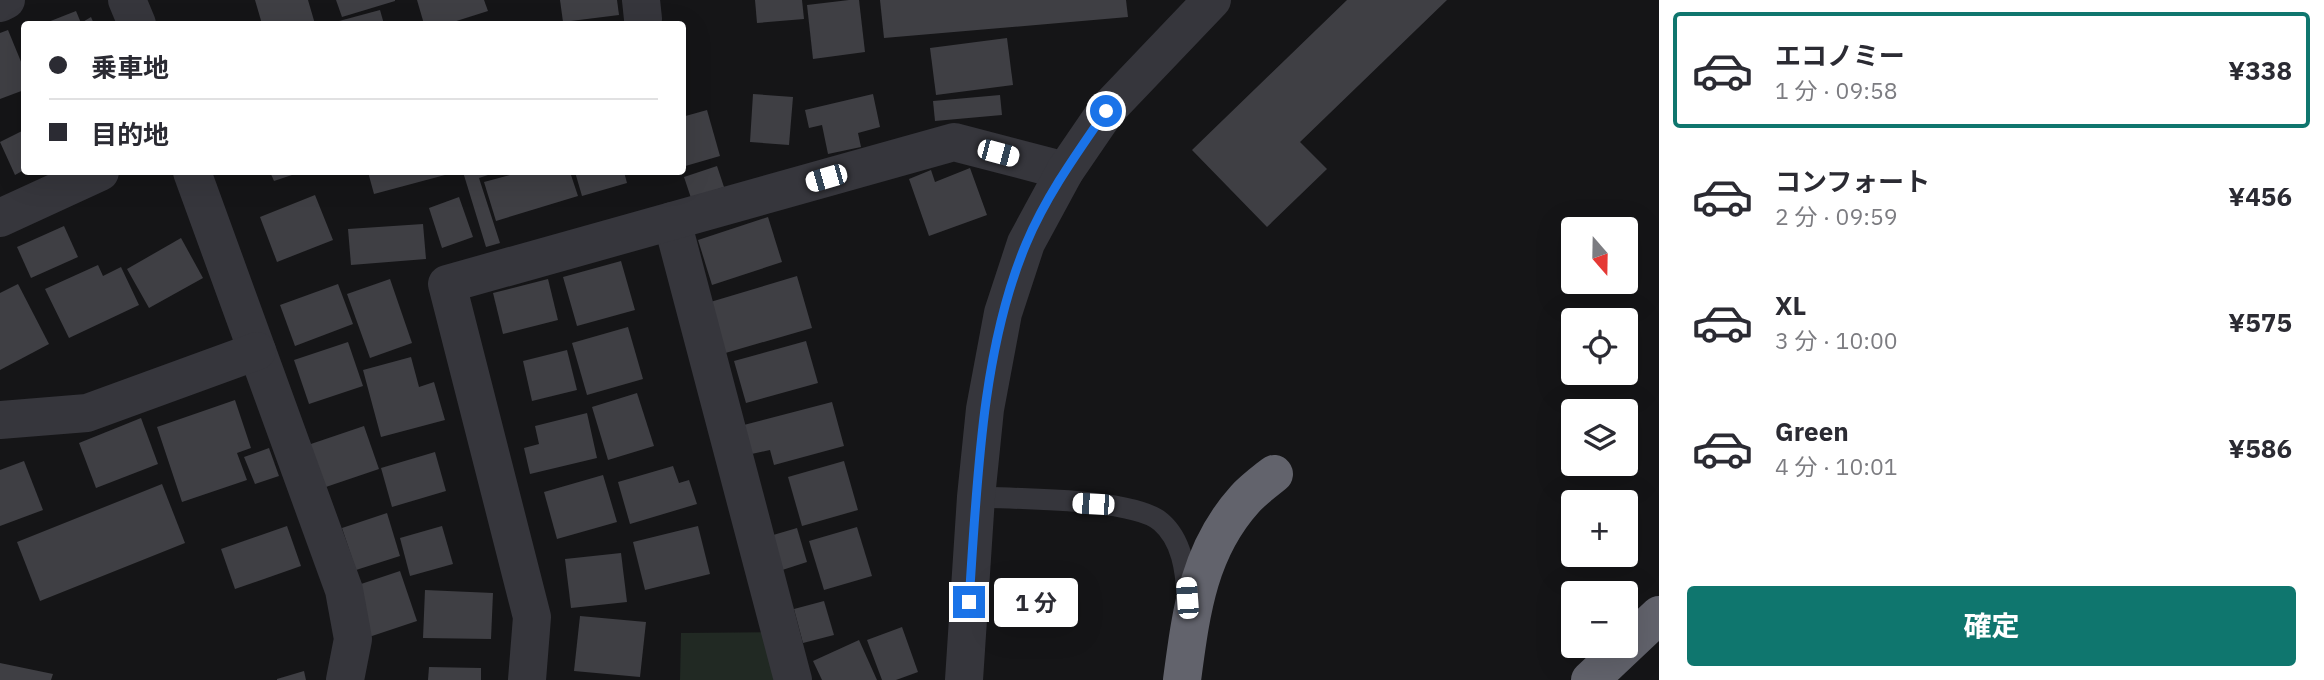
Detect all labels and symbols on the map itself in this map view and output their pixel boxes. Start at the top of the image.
route start [1090,95,1122,127]
car [975,137,1022,169]
car [803,162,850,194]
north arrow [1561,217,1638,294]
car [1072,492,1115,516]
car [1176,576,1199,620]
callout: 1 分 [993,578,1078,626]
route end [953,586,985,618]

